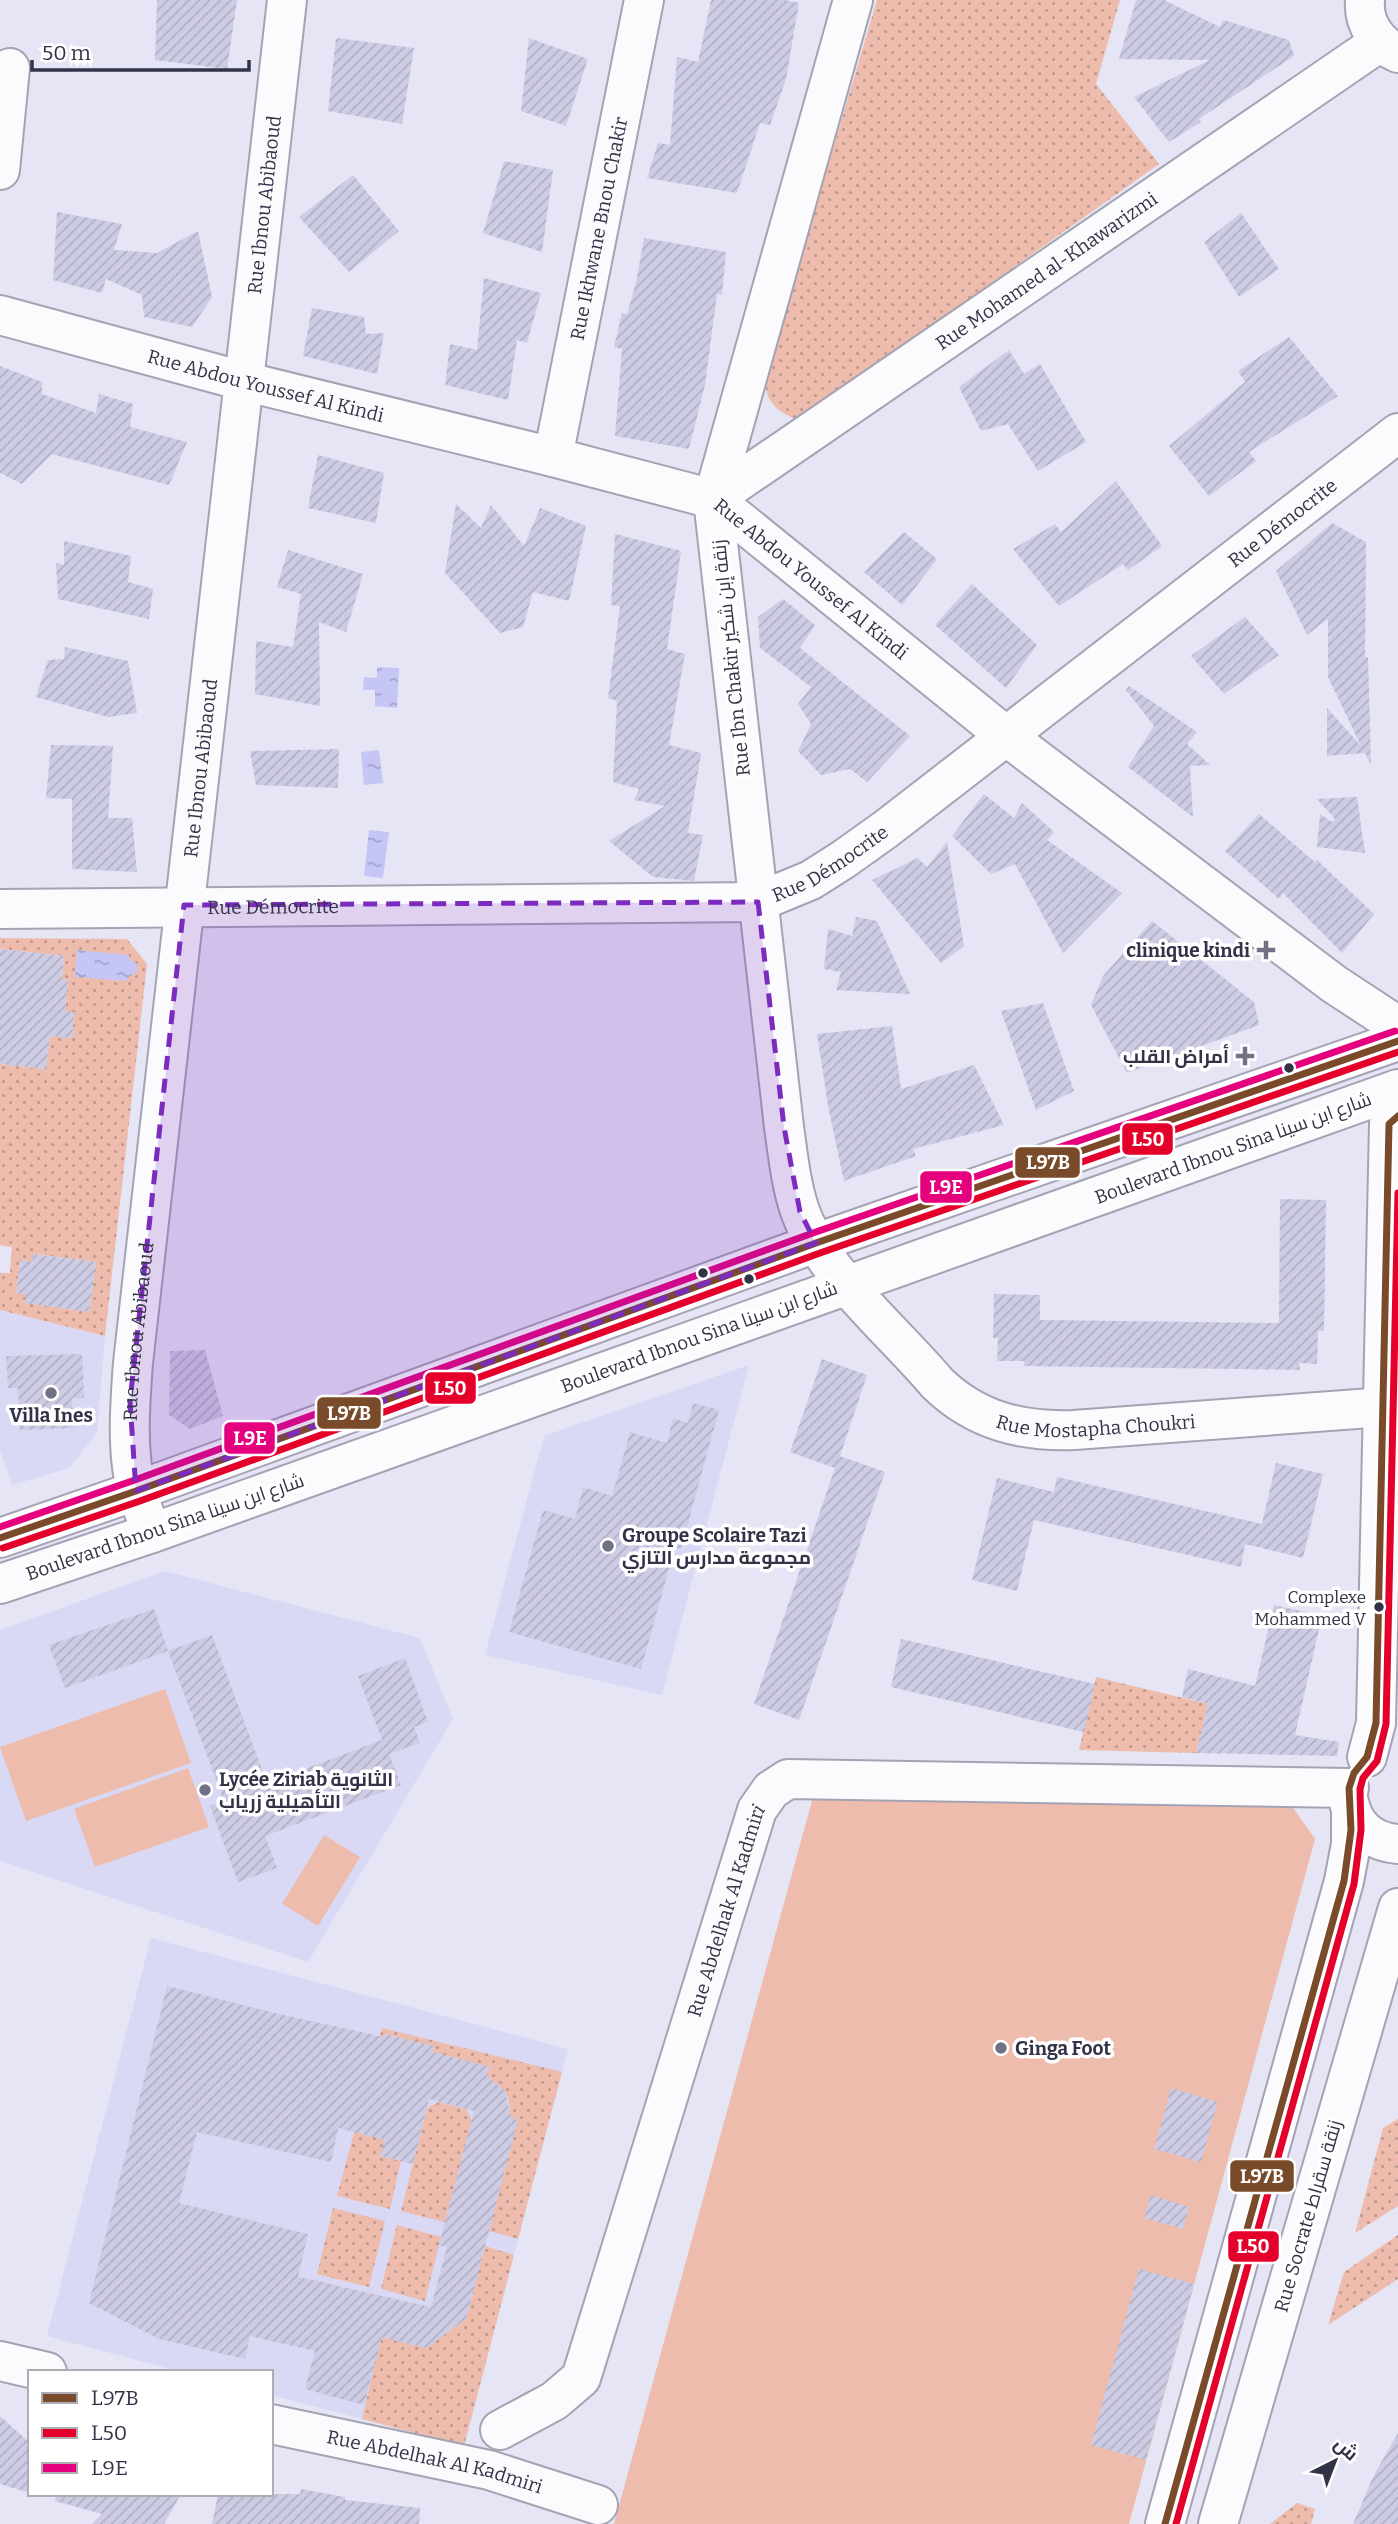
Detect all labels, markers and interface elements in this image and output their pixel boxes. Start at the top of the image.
scale bar [32,28,248,72]
text: 50 m [42,40,91,66]
street label: Rue Ibnou Abibaoud [242,114,285,295]
street label: Rue Ikhwane Bnou Chakir [565,114,632,342]
street label: Rue Mohamed al-Khawarizmi [931,187,1162,355]
street label: Rue Abdou Youssef Al Kindi [145,344,387,427]
street label: Rue Démocrite [1223,473,1341,572]
street label: Rue Abdou Youssef Al Kindi [710,493,913,664]
street label: Rue Ibn Chakir زنقة إبن شكير [707,539,755,777]
street label: Rue Ibnou Abibaoud [179,678,222,859]
street label: Rue Démocrite [769,820,892,906]
street label: Rue Démocrite [207,894,339,919]
place label: clinique kindi [1126,939,1250,962]
marker: clinique kindi [1256,940,1276,960]
place label: أمراض القلب [1123,1043,1229,1068]
marker: أمراض القلب [1235,1046,1255,1066]
unlabelled marker [1282,1061,1296,1075]
street label: Boulevard Ibnou Sina شارع ابن سينا [1092,1087,1375,1211]
line badge: L50 [1121,1122,1174,1156]
text: L50 [1131,1128,1165,1151]
line badge: L97B [1014,1146,1081,1179]
text: L97B [1026,1151,1070,1174]
line badge: L9E [919,1170,973,1204]
text: L9E [929,1176,963,1199]
street label: Rue Ibnou Abibaoud [118,1241,158,1421]
unlabelled marker [696,1266,710,1280]
unlabelled marker [742,1272,756,1286]
street label: Boulevard Ibnou Sina شارع ابن سينا [558,1276,841,1400]
line badge: L50 [424,1371,477,1405]
text: L50 [433,1377,467,1400]
marker: Villa Ines [43,1385,59,1401]
line badge: L97B [316,1396,382,1430]
text: L97B [327,1402,371,1425]
place label: Villa Ines [9,1404,93,1427]
street label: Rue Mostapha Choukri [993,1409,1196,1442]
line badge: L9E [223,1421,276,1455]
text: L9E [233,1427,267,1450]
street label: Boulevard Ibnou Sina شارع ابن سينا [23,1469,308,1587]
place label: Groupe Scolaire Tazi مجموعة مدارس التازي [622,1524,811,1573]
marker: Groupe Scolaire Tazi مجموعة مدارس التازي [600,1538,616,1554]
place label: Complexe Mohammed V [1254,1587,1366,1630]
marker: Complexe Mohammed V [1372,1600,1386,1614]
place label: Lycée Ziriab الثانوية التأهيلية زرياب [219,1768,393,1814]
marker: Lycée Ziriab الثانوية التأهيلية زرياب [197,1782,213,1798]
street label: Rue Abdelhak Al Kadmiri [682,1799,770,2020]
place label: Ginga Foot [1015,2037,1111,2060]
marker: Ginga Foot [993,2040,1009,2056]
street label: Rue Socrate زنقة سقراط [1270,2117,1346,2315]
line badge: L97B [1229,2159,1295,2193]
text: L97B [1240,2165,1284,2188]
line badge: L50 [1227,2230,1280,2263]
text: L50 [1236,2235,1270,2258]
legend [28,2370,273,2496]
text: L97B [91,2385,139,2411]
text: L50 [91,2420,127,2446]
street label: Rue Abdelhak Al Kadmiri [325,2425,546,2498]
north arrow [1300,2426,1370,2496]
text: ش [1329,2432,1363,2465]
text: L9E [91,2455,128,2481]

